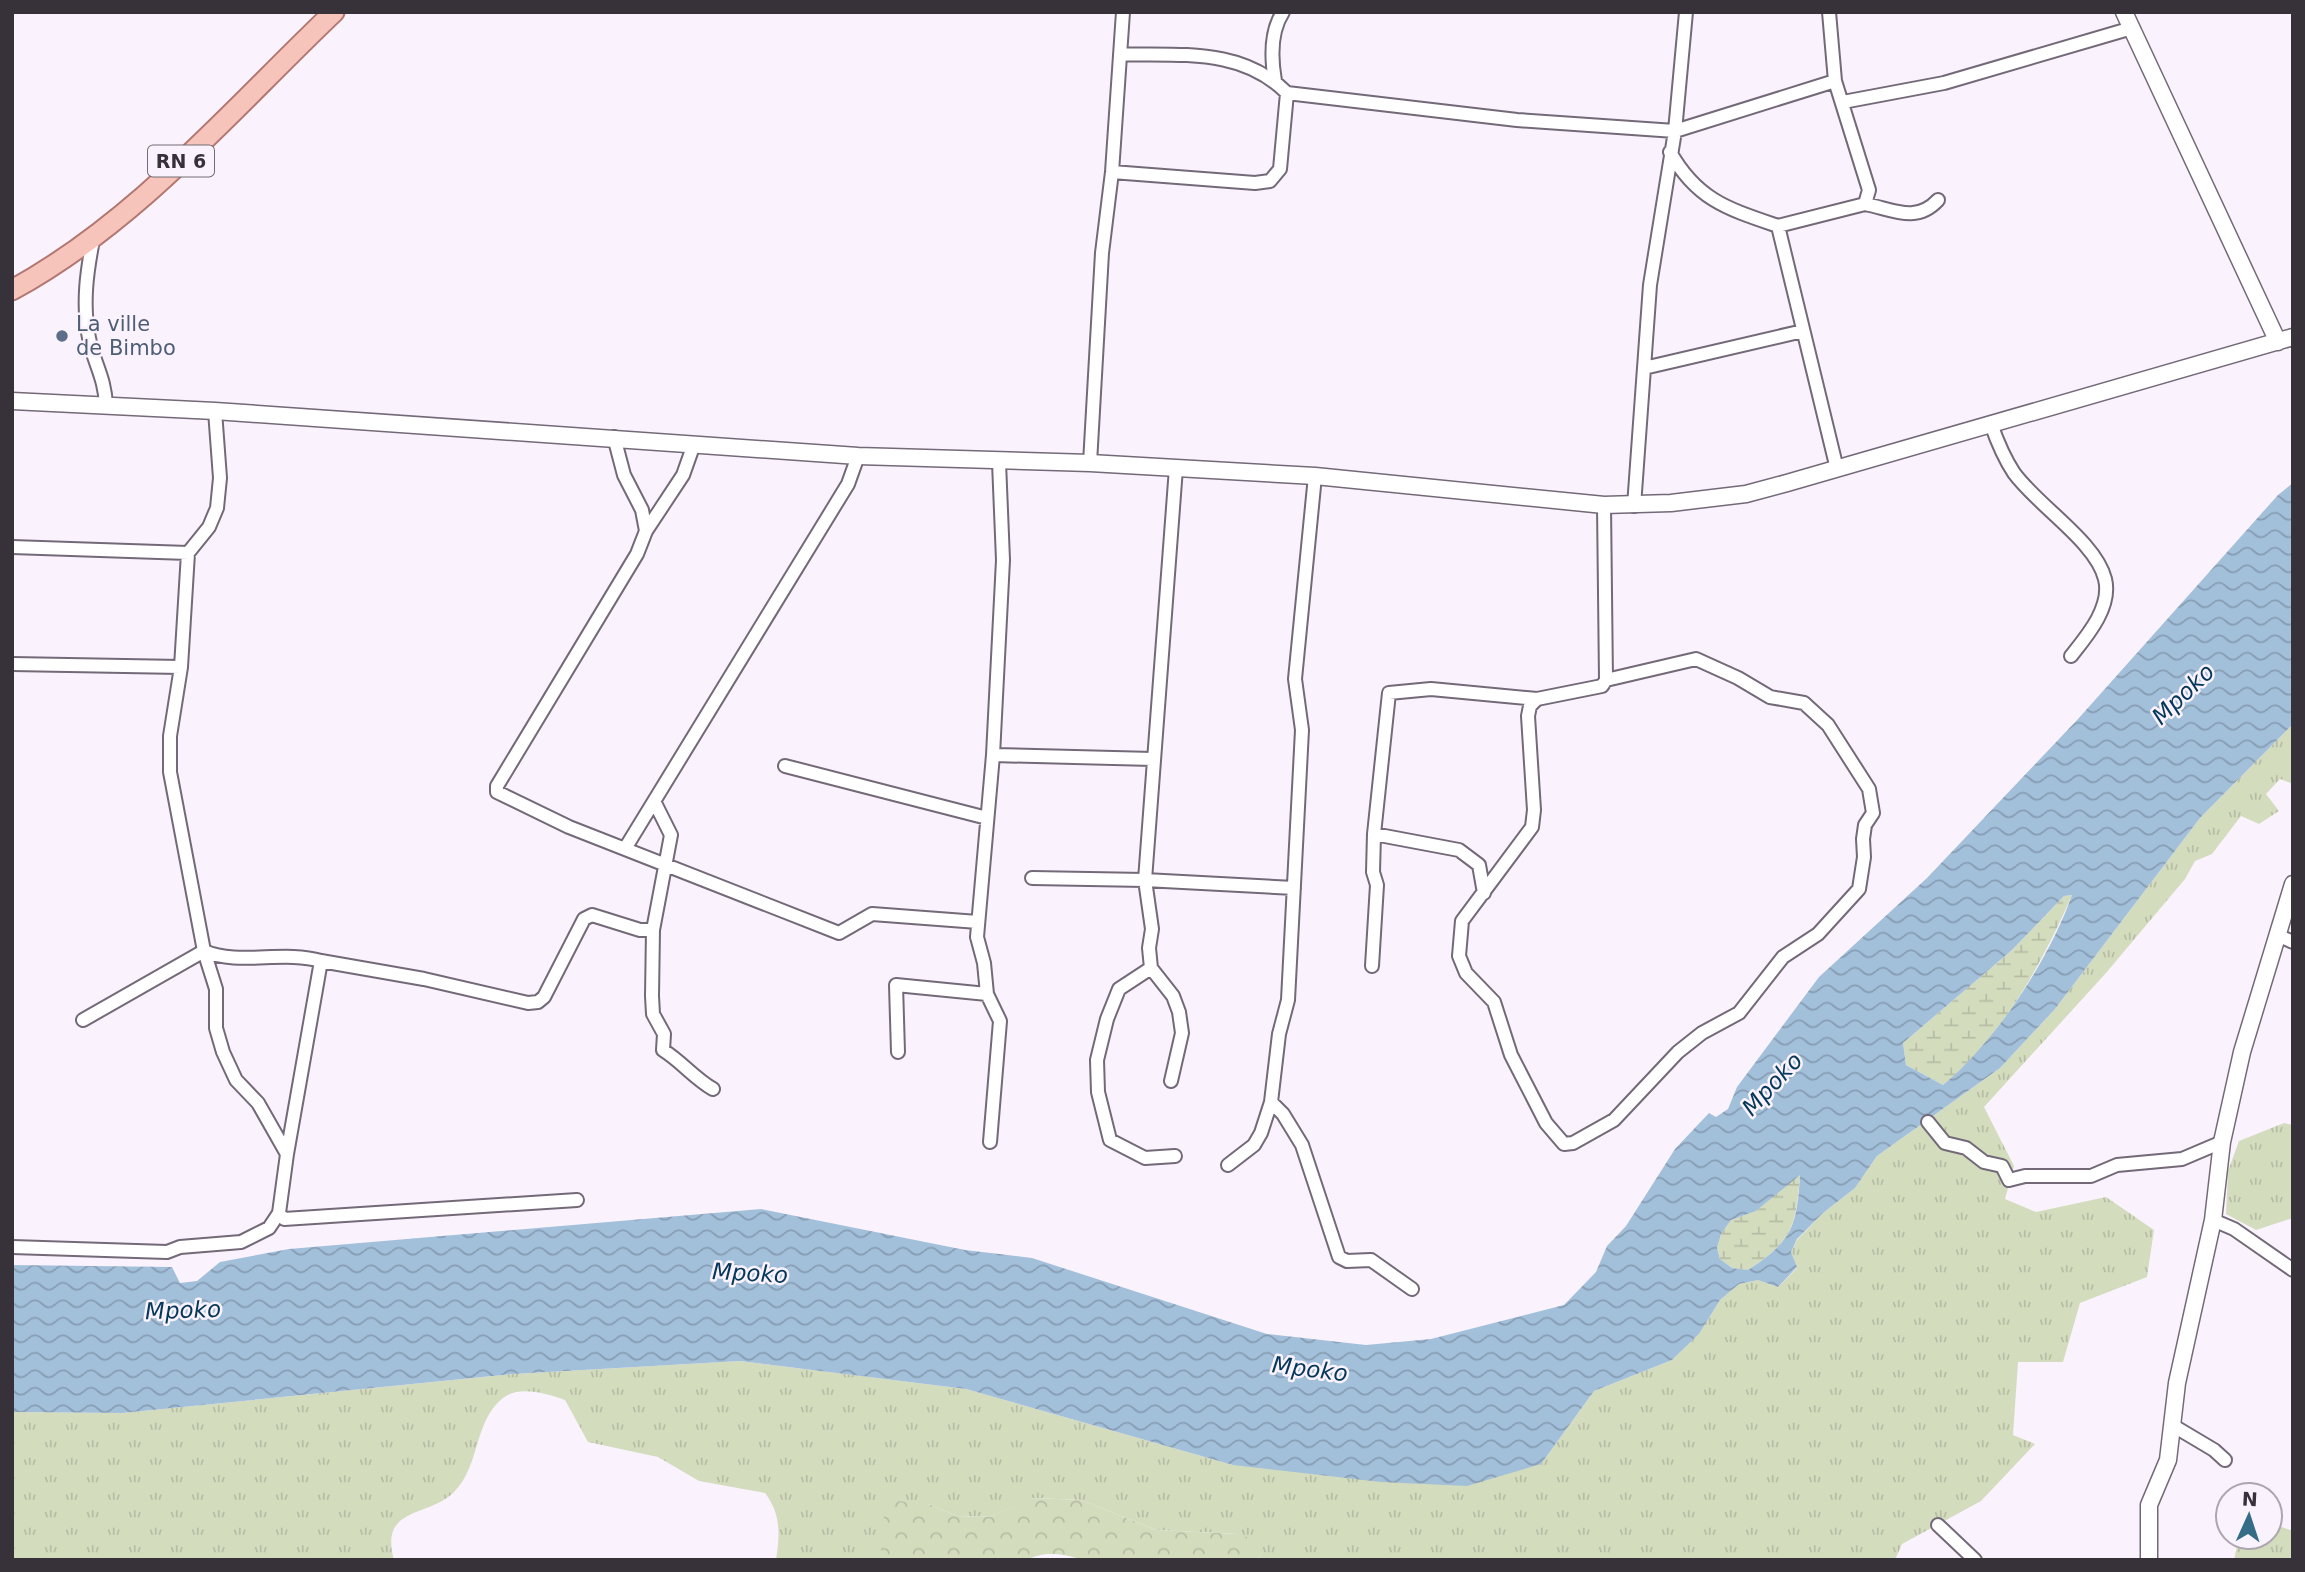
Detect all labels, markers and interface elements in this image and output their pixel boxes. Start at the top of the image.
road number: RN 6 [148,146,214,176]
place label: La ville de Bimbo [76,312,176,360]
marker: La ville de Bimbo [54,328,70,344]
water label: Mpoko [2147,658,2219,730]
water label: Mpoko [1737,1047,1807,1121]
water label: Mpoko [711,1258,789,1288]
water label: Mpoko [145,1296,221,1324]
water label: Mpoko [1271,1351,1349,1387]
north arrow [2214,1481,2284,1551]
text: N [2241,1488,2258,1510]

